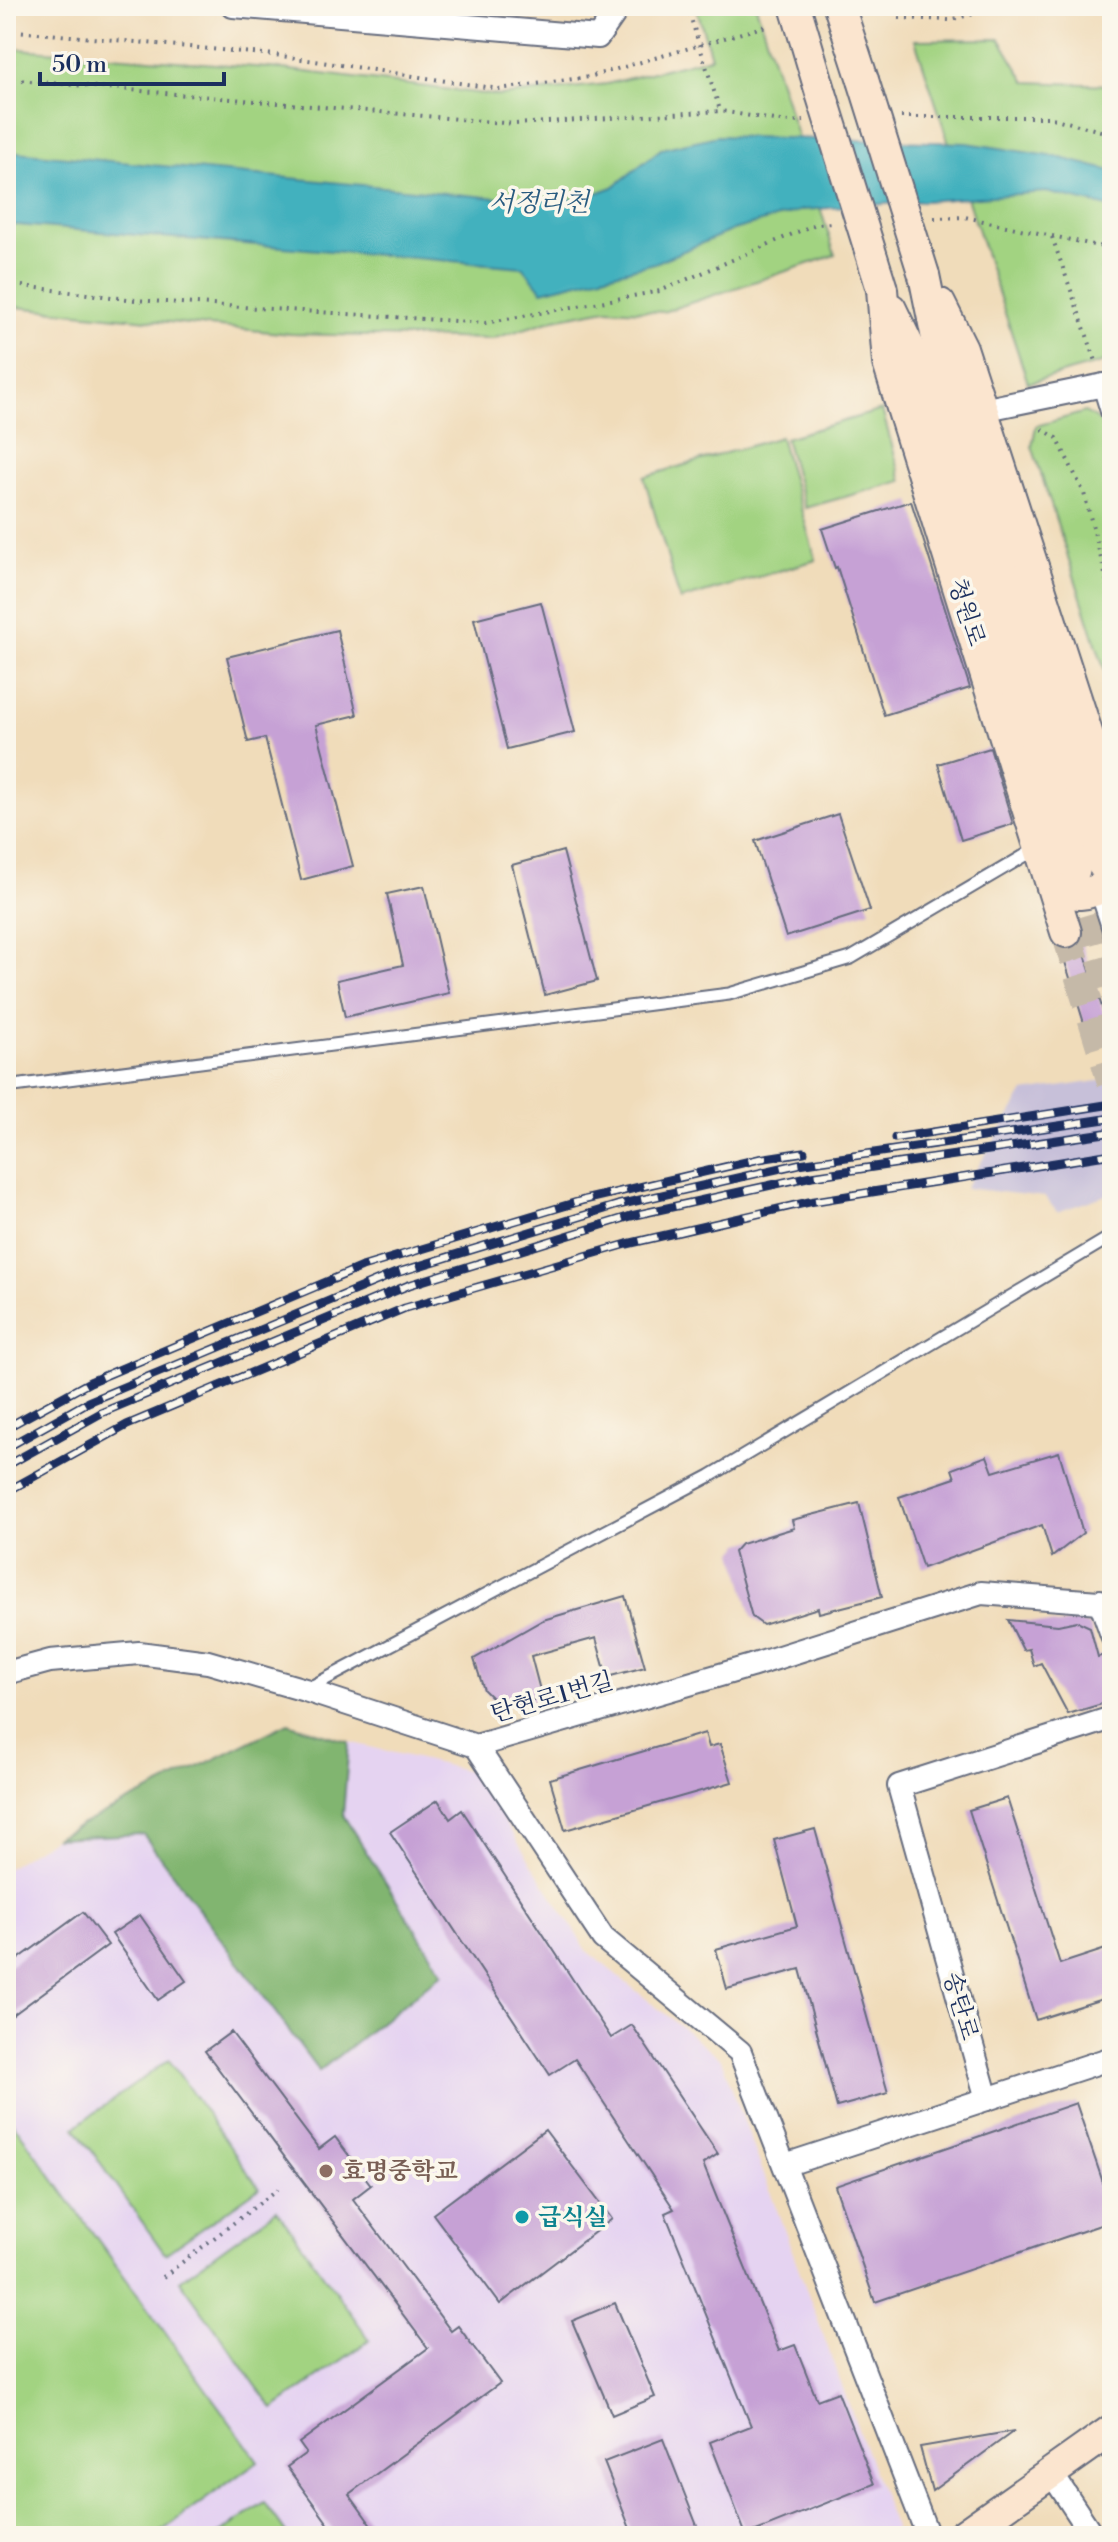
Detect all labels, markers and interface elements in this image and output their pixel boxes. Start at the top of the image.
scale bar [40,36,224,86]
text: 50 m [52,50,107,80]
water label: 서정리천 [489,187,591,219]
street label: 청원로 [941,575,991,650]
street label: 탄현로1번길 [487,1666,617,1730]
street label: 송탄로 [936,1969,984,2044]
place label: 효명중학교 [342,2157,458,2187]
marker: 효명중학교 [317,2162,335,2180]
place label: 급식실 [538,2203,608,2233]
marker: 급식실 [513,2208,531,2226]

